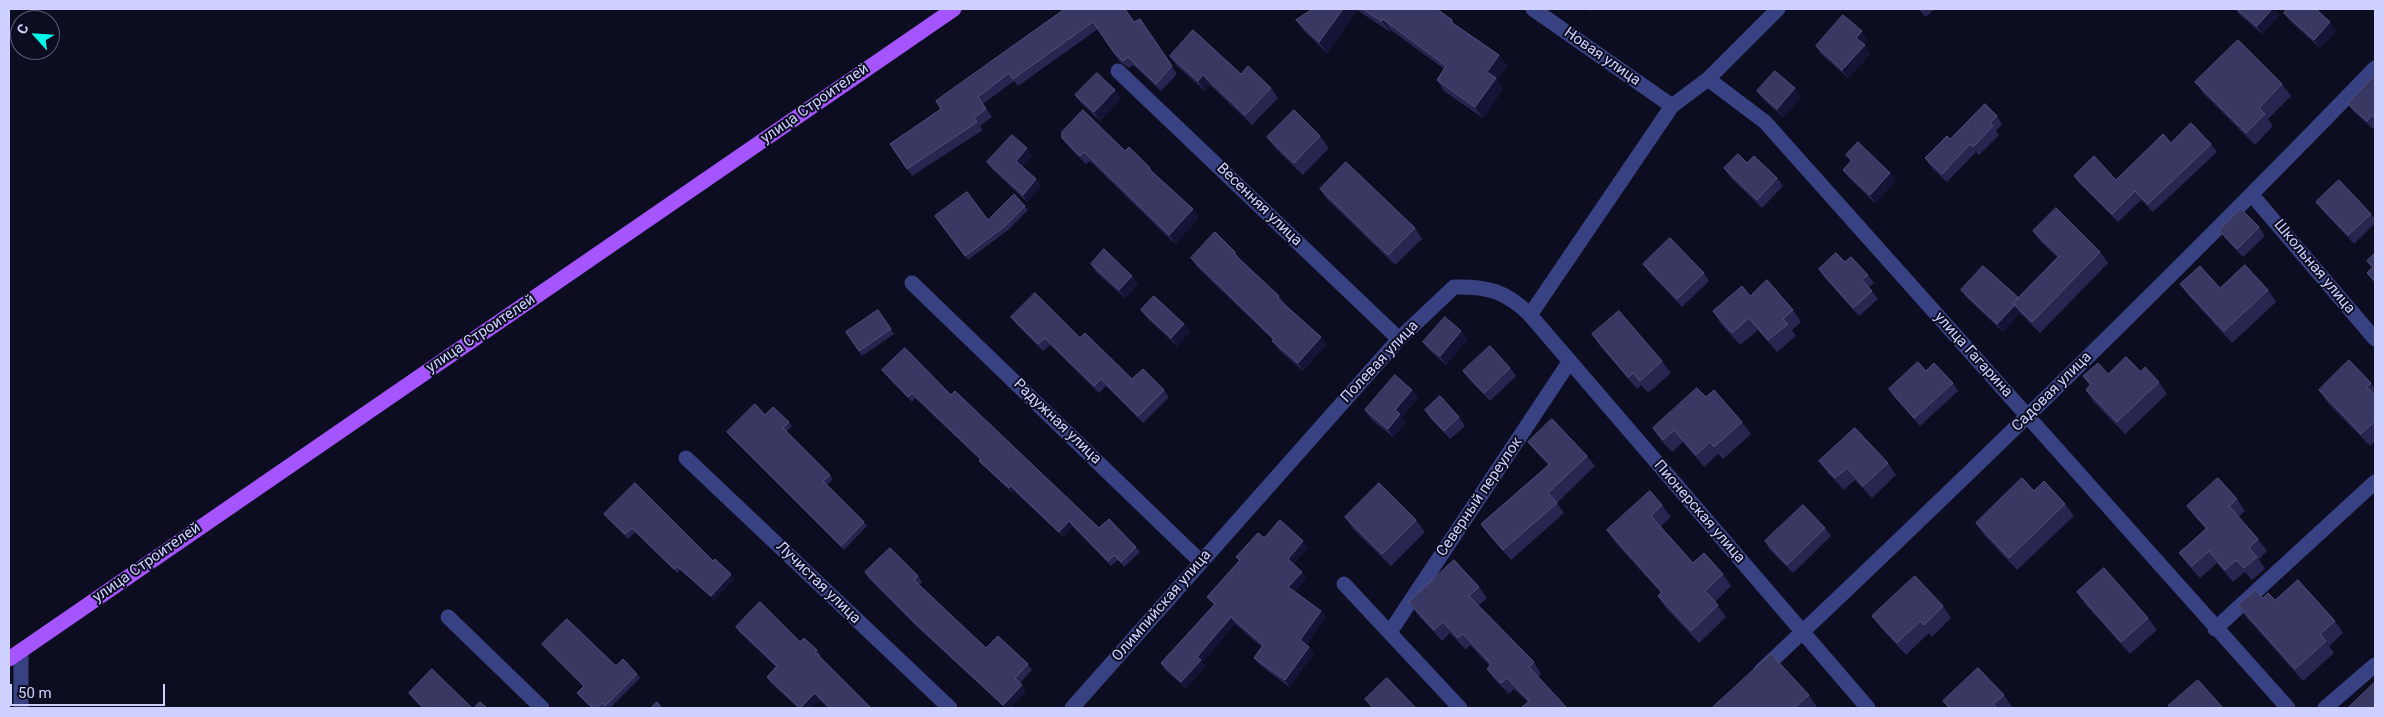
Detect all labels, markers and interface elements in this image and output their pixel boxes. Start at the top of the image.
north arrow [10,10,60,60]
text: С [13,21,32,36]
street label: Новая улица [1560,24,1644,90]
street label: улица Строителей [758,60,872,148]
street label: Весенняя улица [1213,160,1305,250]
street label: Школьная улица [2269,216,2359,318]
street label: улица Строителей [423,291,539,377]
street label: улица Гагарина [1930,309,2016,401]
street label: Полевая улица [1337,317,1423,407]
street label: Садовая улица [2008,348,2096,436]
street label: Радужная улица [1009,376,1105,468]
street label: Северный переулок [1433,434,1527,560]
street label: Пионерская улица [1650,457,1748,567]
street label: улица Строителей [90,519,204,607]
street label: Лучистая улица [772,538,864,628]
street label: Олимпийская улица [1109,547,1215,665]
scale bar [12,674,168,706]
text: 50 m [18,684,52,702]

